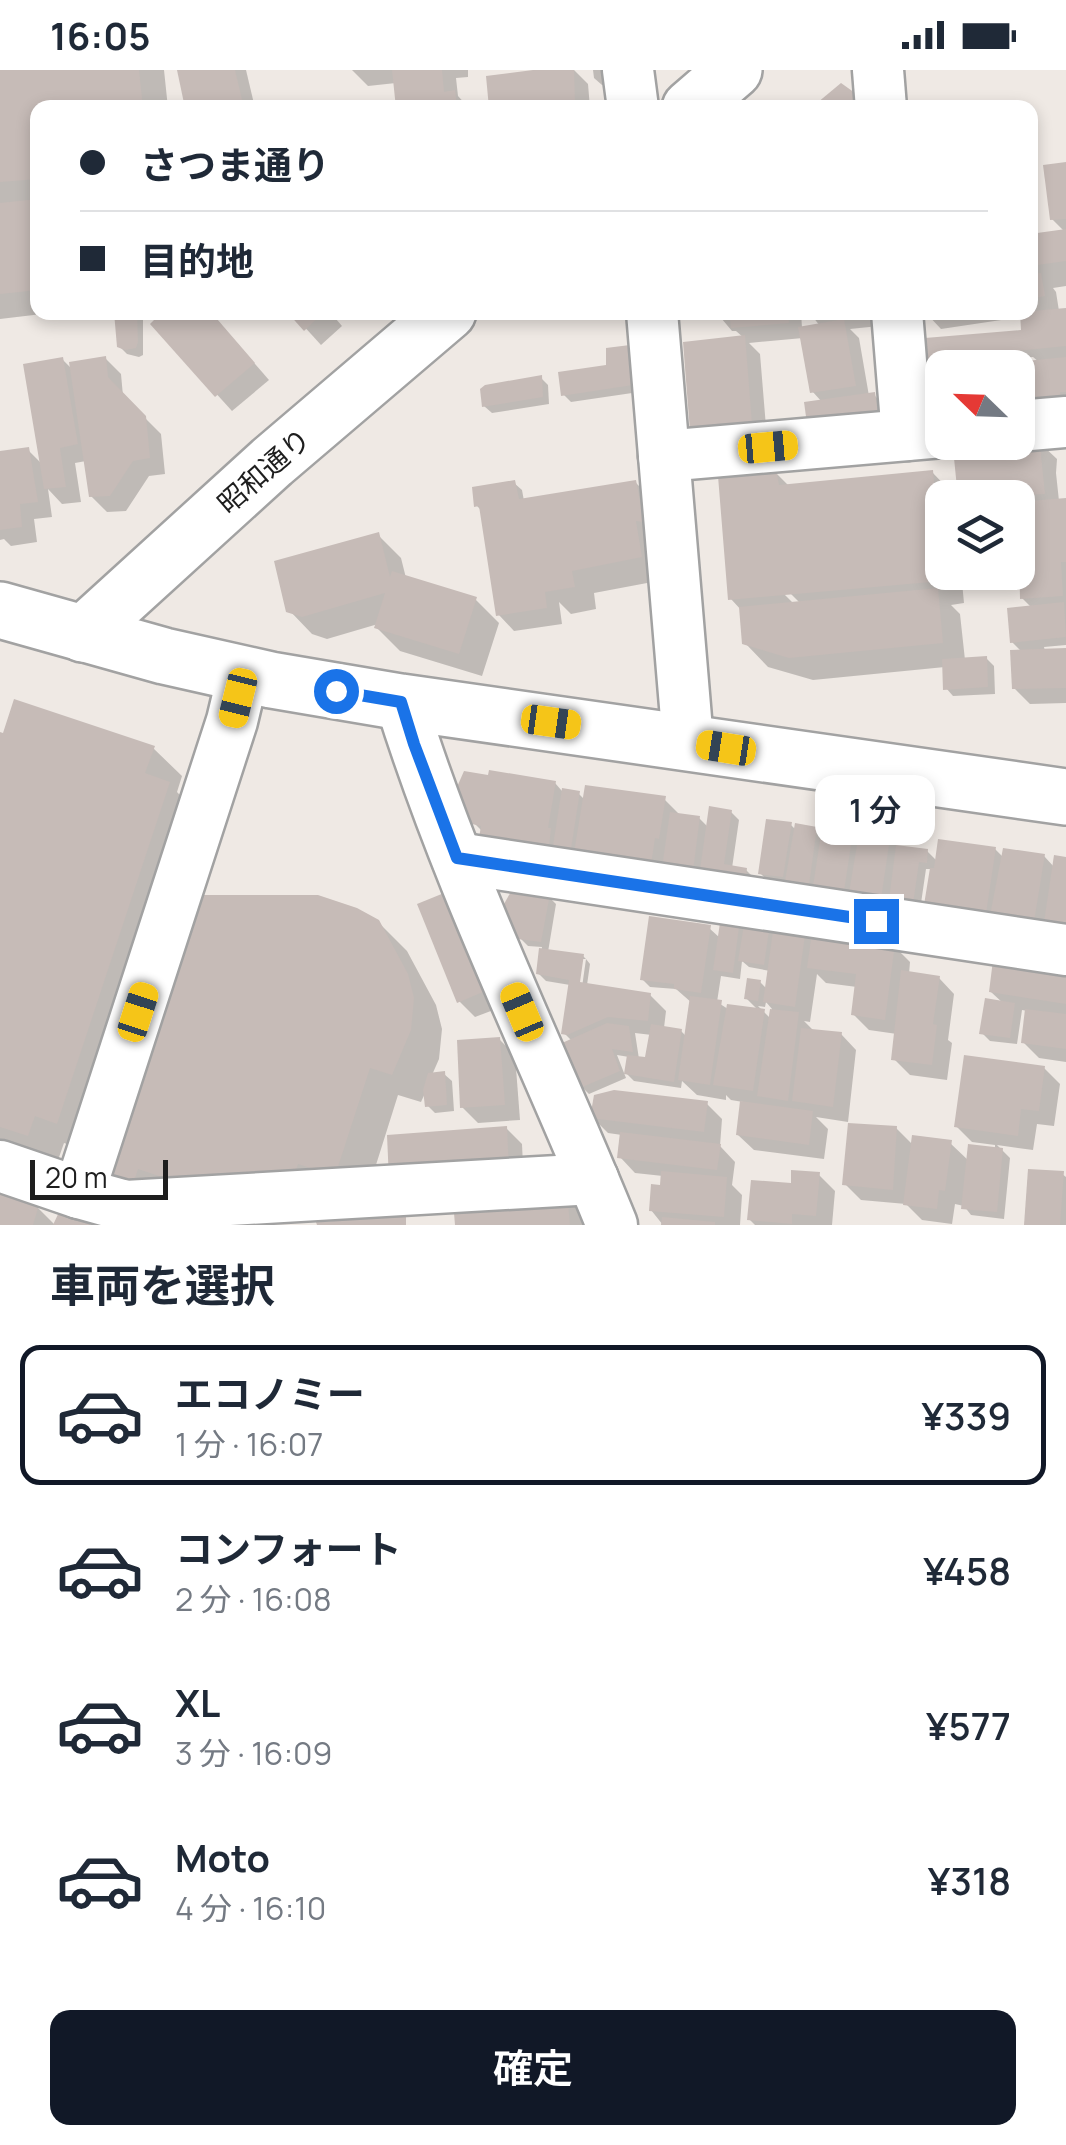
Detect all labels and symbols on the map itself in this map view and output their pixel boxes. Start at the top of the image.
north arrow [925,350,1035,460]
street label: 昭和通り [209,419,318,521]
car [737,429,799,465]
car [216,665,260,731]
route start [314,669,359,714]
car [519,703,583,741]
car [694,728,758,768]
callout: 1 分 [816,776,936,846]
route end [854,899,899,944]
car [114,979,162,1045]
car [496,979,548,1045]
scale bar [30,1155,168,1200]

